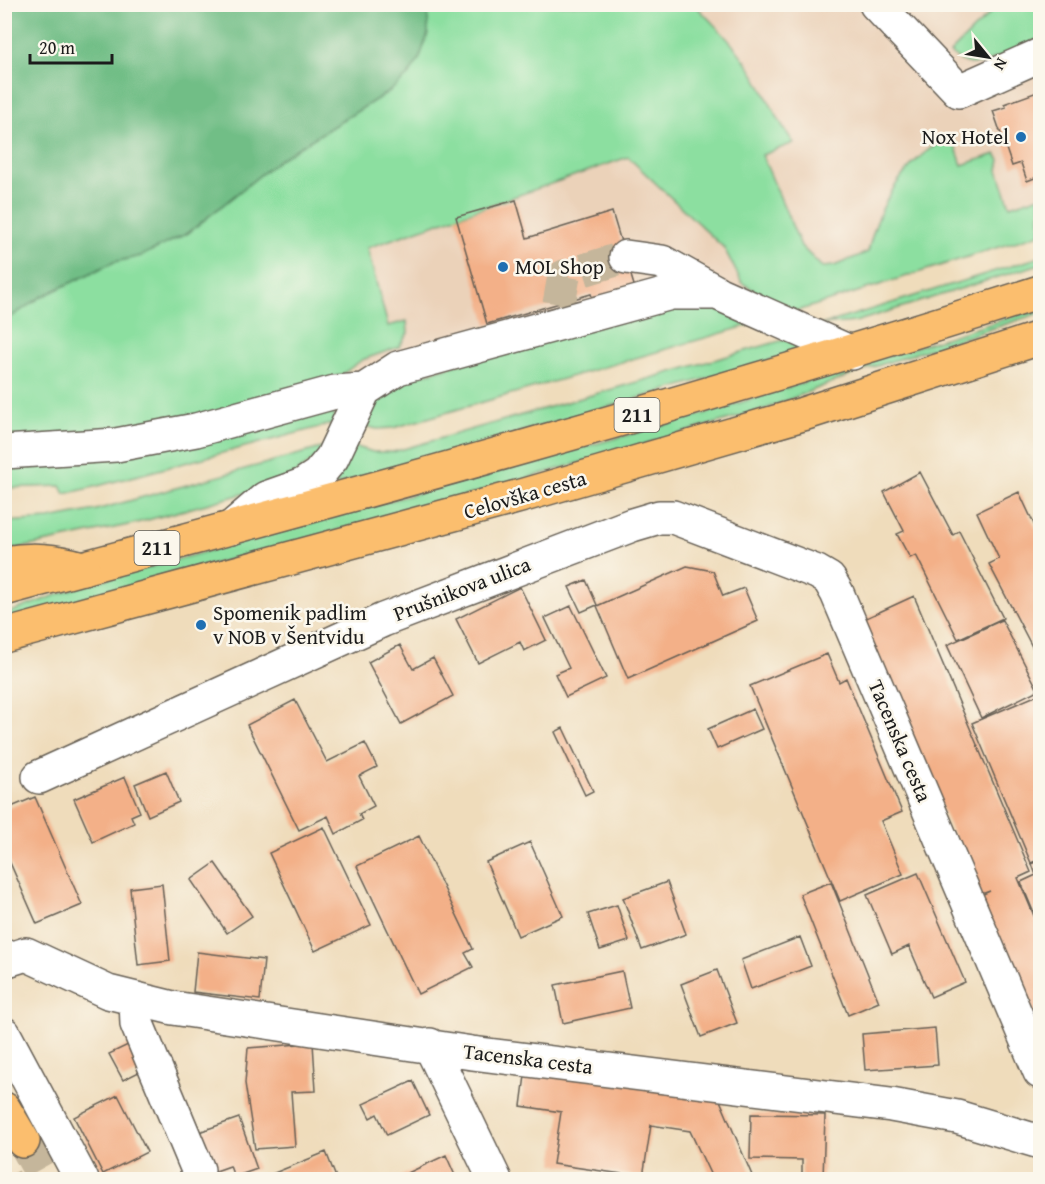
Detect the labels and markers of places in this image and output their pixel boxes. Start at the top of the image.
place label: Nox Hotel [922,121,1009,152]
marker: Nox Hotel [1014,130,1028,144]
place label: MOL Shop [515,251,604,282]
marker: MOL Shop [496,260,510,274]
place label: Spomenik padlim v NOB v Šentvidu [213,597,367,652]
marker: Spomenik padlim v NOB v Šentvidu [194,618,208,632]

